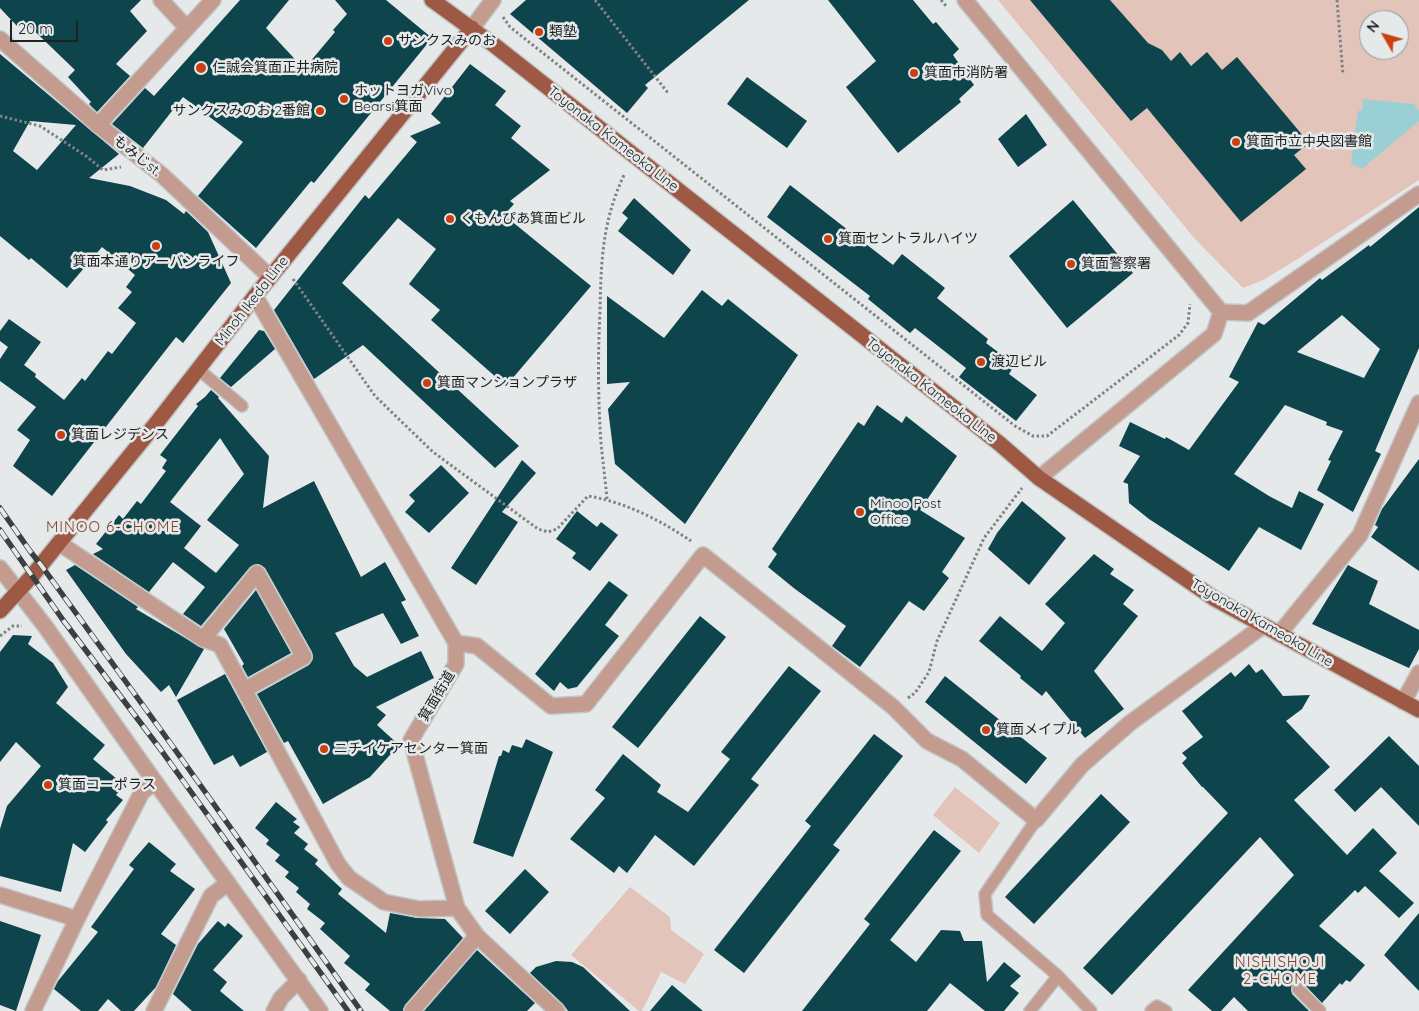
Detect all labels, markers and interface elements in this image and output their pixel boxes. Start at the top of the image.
scale bar [12,10,80,42]
north arrow [1359,10,1409,60]
text: N [1363,17,1383,36]
text: 20 m [18,19,53,38]
place label: 類塾 [549,24,577,40]
marker: 類塾 [533,26,545,38]
place label: サンクスみのお [398,33,496,49]
marker: サンクスみのお [382,35,394,47]
place label: 仁誠会箕面正井病院 [212,60,338,76]
marker: 仁誠会箕面正井病院 [194,61,208,75]
place label: 箕面市消防署 [924,65,1008,81]
marker: 箕面市消防署 [908,67,920,79]
place label: ホットヨガVivo Bearsi箕面 [354,83,452,115]
street label: Toyonaka Kameoka Line [544,83,682,195]
marker: ホットヨガVivo Bearsi箕面 [338,93,350,105]
place label: サンクスみのお 2番館 [172,103,310,119]
marker: サンクスみのお 2番館 [314,105,326,117]
street label: もみじst. [110,132,164,180]
place label: 箕面市立中央図書館 [1246,134,1372,150]
marker: 箕面市立中央図書館 [1230,136,1242,148]
place label: くもんぴあ箕面ビル [460,211,586,227]
marker: くもんぴあ箕面ビル [444,213,456,225]
place label: 箕面セントラルハイツ [838,231,978,247]
marker: 箕面セントラルハイツ [822,233,834,245]
marker: 箕面本通りアーバンライフ [150,240,162,252]
street label: Minoh Ikeda Line [212,253,292,349]
place label: 箕面本通りアーバンライフ [72,254,240,270]
place label: 箕面警察署 [1081,256,1151,272]
marker: 箕面警察署 [1065,258,1077,270]
street label: Toyonaka Kameoka Line [862,334,1000,446]
place label: 渡辺ビル [991,354,1047,370]
marker: 渡辺ビル [975,356,987,368]
place label: 箕面マンションプラザ [437,375,577,391]
marker: 箕面マンションプラザ [421,377,433,389]
place label: 箕面レジデンス [71,427,169,443]
marker: 箕面レジデンス [55,429,67,441]
place label: Minoo Post Office [870,496,941,528]
marker: Minoo Post Office [854,506,866,518]
district label: MINOO 6-CHOME [44,518,182,536]
street label: Toyonaka Kameoka Line [1188,575,1336,671]
street label: 箕面街道 [415,668,459,724]
place label: 箕面メイプル [996,722,1080,738]
marker: 箕面メイプル [980,724,992,736]
place label: ニチイケアセンター箕面 [334,741,488,757]
marker: ニチイケアセンター箕面 [318,743,330,755]
place label: 箕面コーポラス [58,777,156,793]
marker: 箕面コーポラス [42,779,54,791]
district label: NISHISHOJI 2-CHOME [1234,953,1326,988]

